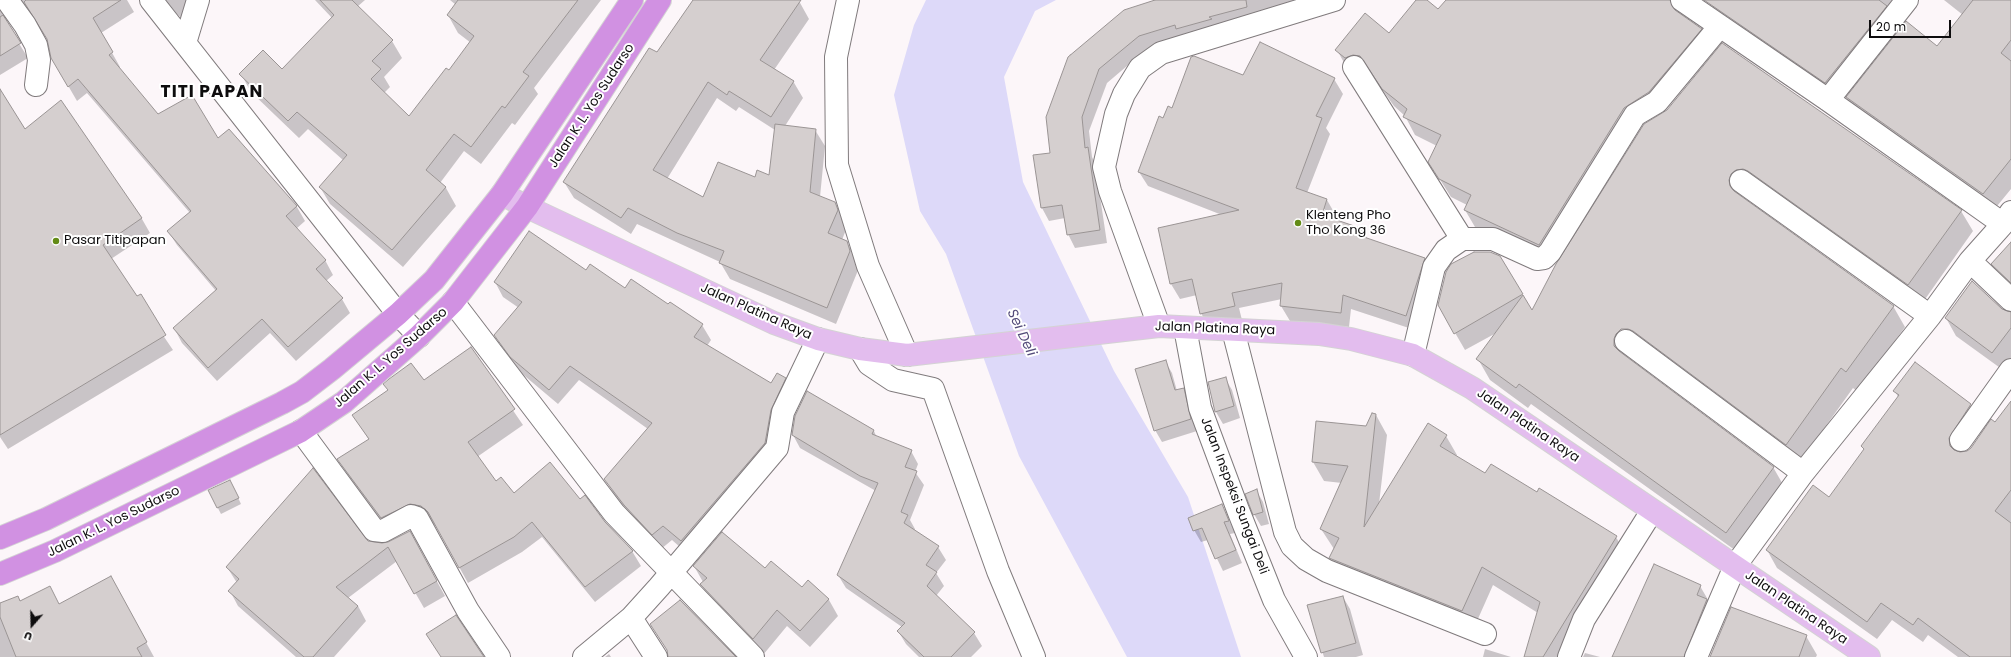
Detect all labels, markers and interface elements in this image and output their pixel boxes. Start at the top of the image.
scale bar [1871,12,1953,38]
text: 20 m [1876,18,1906,35]
street label: Jalan K. L. Yos Sudarso [546,41,638,171]
district label: TITI PAPAN [161,83,263,103]
place label: Klenteng Pho Tho Kong 36 [1306,208,1391,239]
marker: Klenteng Pho Tho Kong 36 [1293,218,1303,228]
place label: Pasar Titipapan [64,233,166,249]
marker: Pasar Titipapan [51,236,61,246]
street label: Jalan Platina Raya [698,280,814,344]
street label: Jalan K. L. Yos Sudarso [331,305,451,411]
water label: Sei Deli [1003,307,1039,359]
street label: Jalan Platina Raya [1155,319,1275,339]
street label: Jalan Platina Raya [1474,386,1582,466]
street label: Jalan Inspeksi Sungai Deli [1197,415,1271,577]
street label: Jalan K. L. Yos Sudarso [45,483,183,561]
street label: Jalan Platina Raya [1742,568,1850,648]
north arrow [12,605,52,645]
text: U [22,627,34,645]

